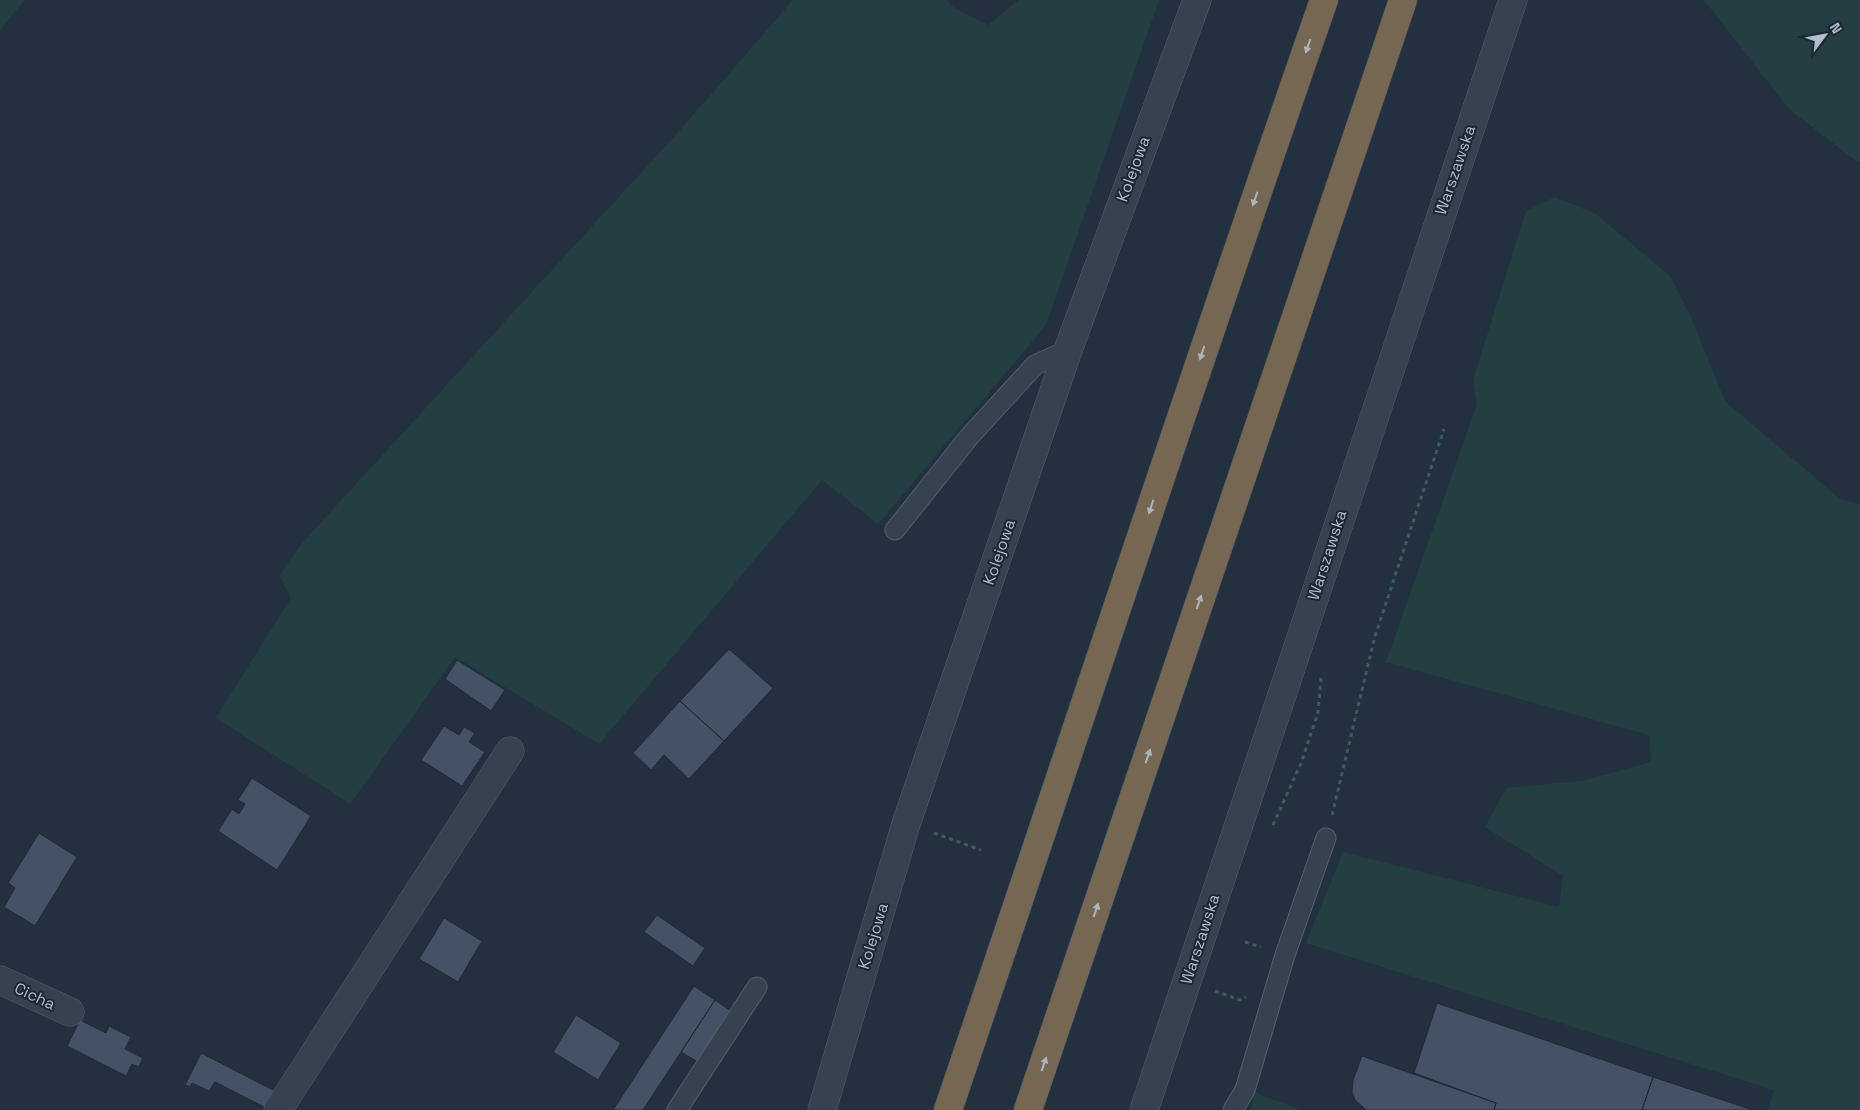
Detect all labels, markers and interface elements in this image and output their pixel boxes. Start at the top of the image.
north arrow [1800,10,1850,60]
text: N [1826,19,1846,37]
one-way arrow [1304,39,1312,54]
street label: Warszawska [1430,122,1480,218]
street label: Kolejowa [1111,133,1155,205]
one-way arrow [1250,192,1258,207]
one-way arrow [1198,346,1206,361]
one-way arrow [1146,500,1154,515]
street label: Warszawska [1303,507,1351,603]
street label: Kolejowa [978,516,1020,588]
one-way arrow [1196,594,1204,609]
one-way arrow [1144,748,1152,763]
street label: Warszawska [1176,891,1224,987]
street label: Kolejowa [853,900,893,972]
one-way arrow [1092,902,1100,917]
street label: Cicha [11,977,59,1015]
one-way arrow [1040,1056,1048,1071]

